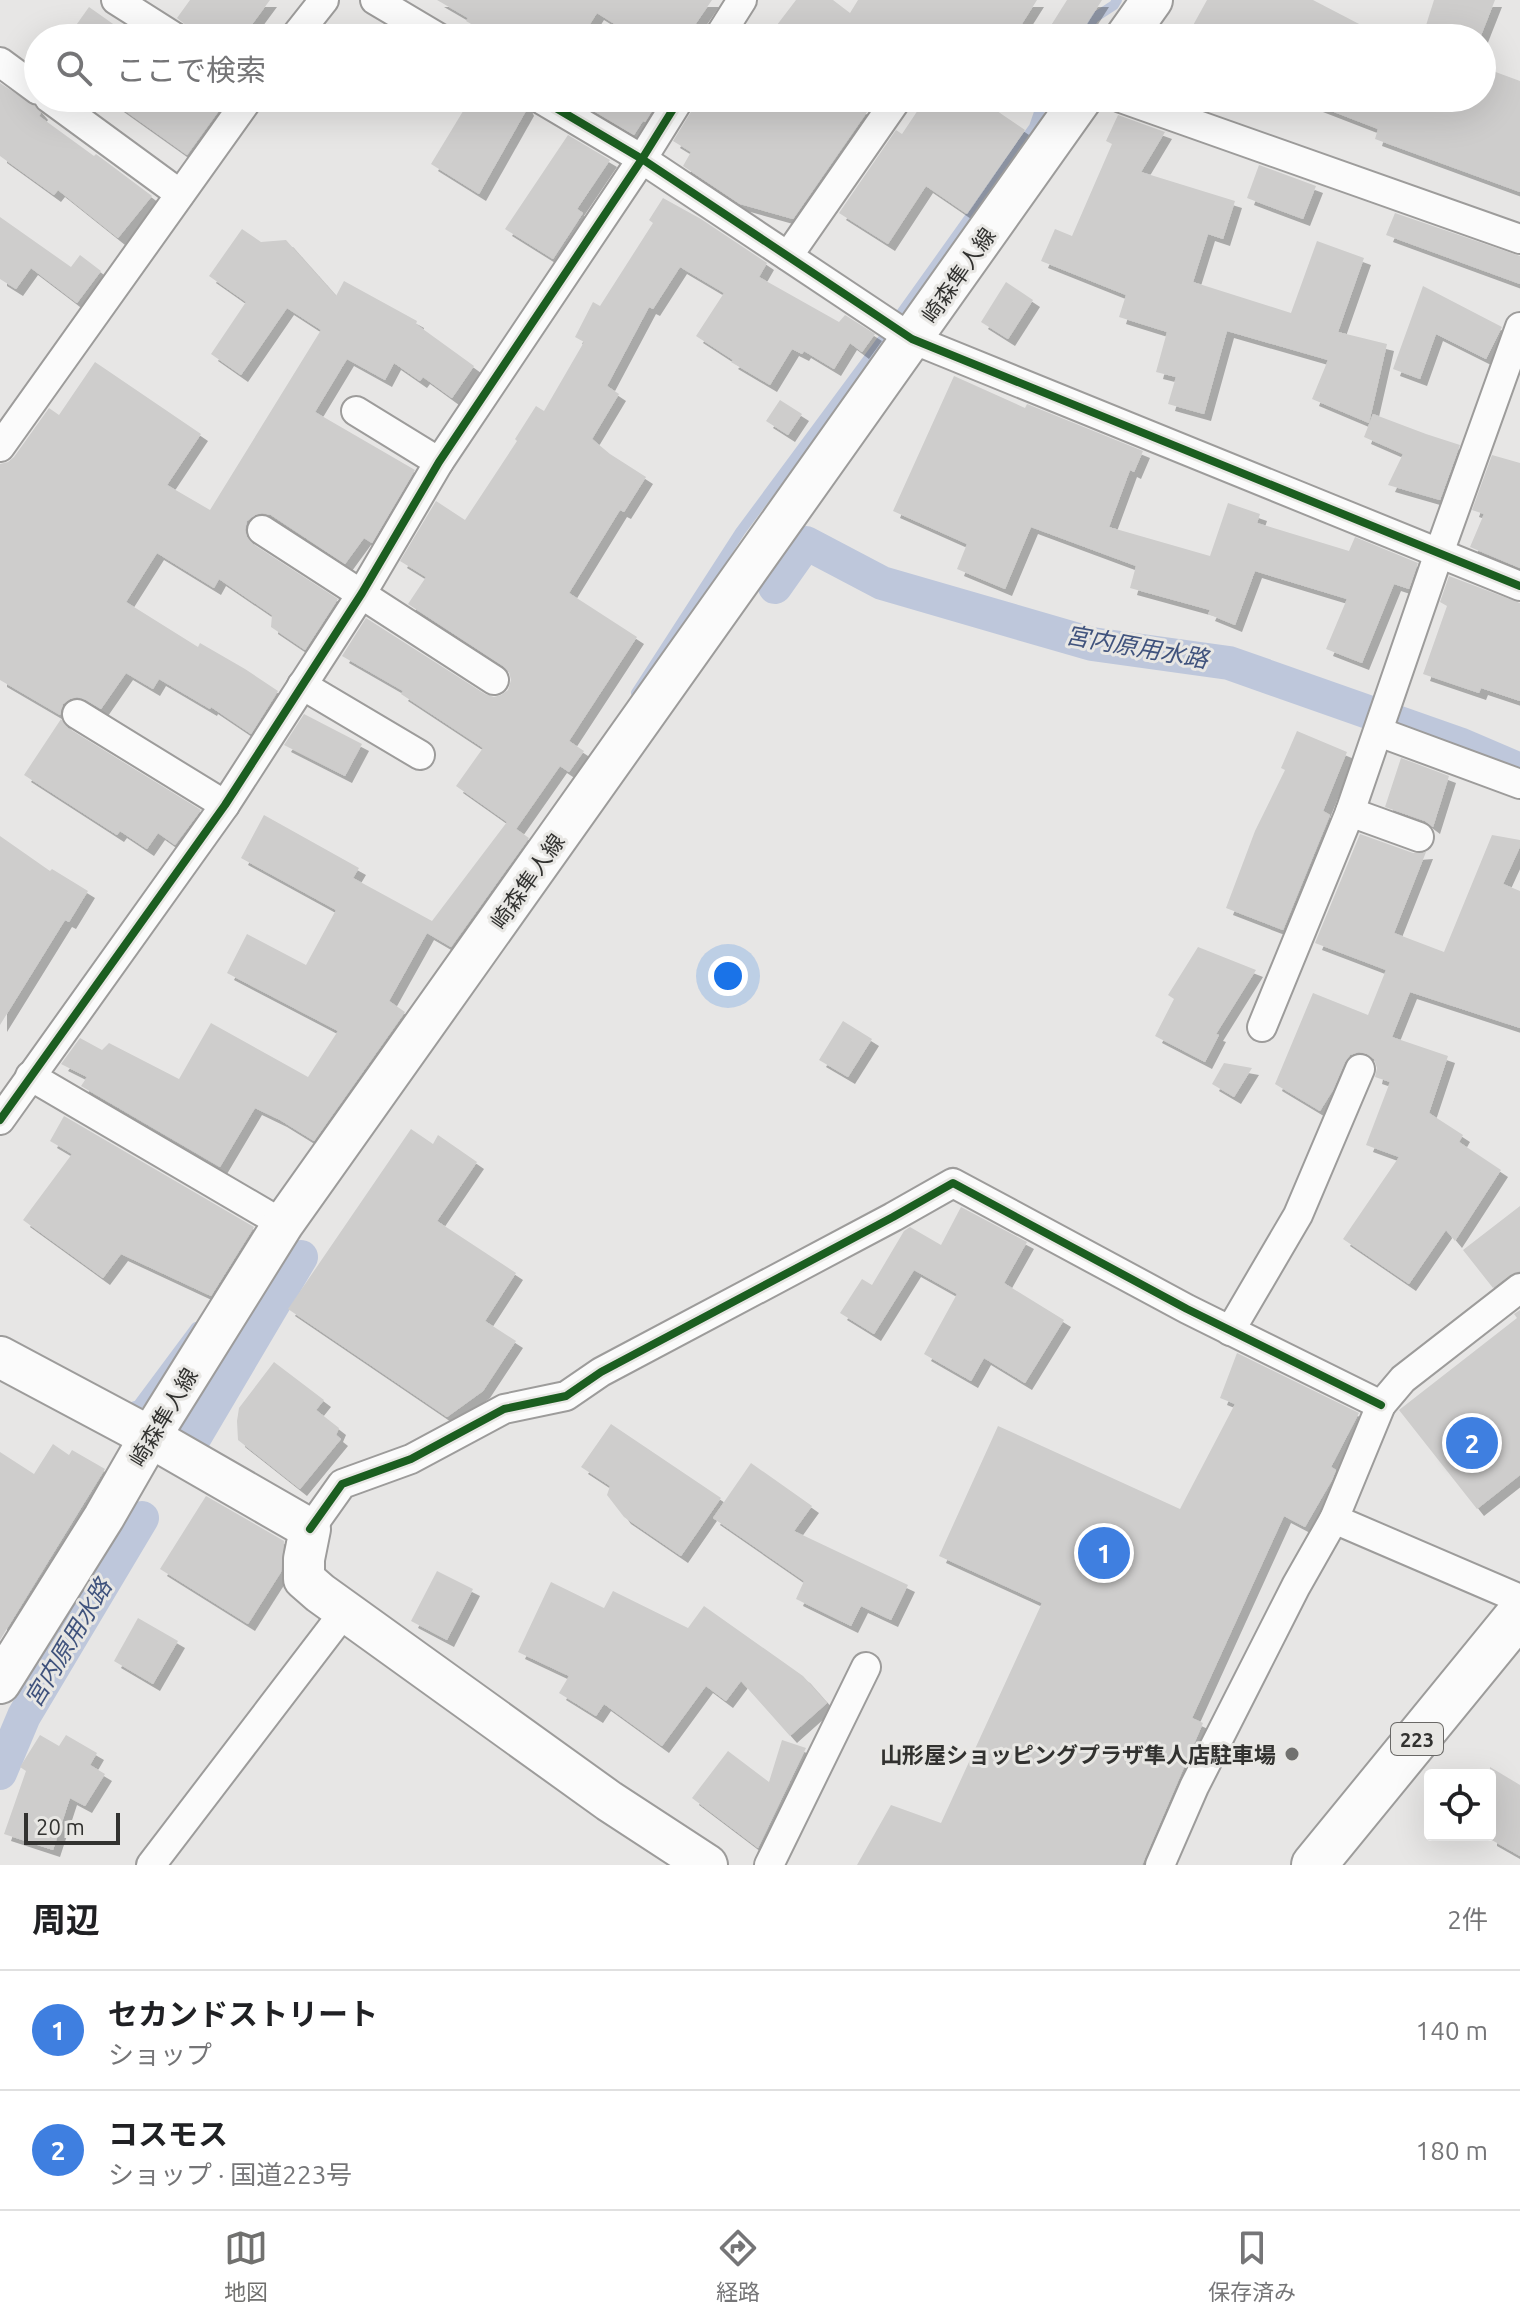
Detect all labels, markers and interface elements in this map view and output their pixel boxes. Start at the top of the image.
search box [24,24,1496,112]
icon: search [52,46,96,90]
text: ここで検索 [116,53,266,87]
street label: 崎森隼人線 [916,223,1000,327]
water label: 宮内原用水路 [1064,621,1212,673]
street label: 崎森隼人線 [485,829,569,933]
your location [708,956,748,996]
street label: 崎森隼人線 [124,1363,202,1471]
pin: 2 [1446,1413,1498,1473]
pin: 1 [1078,1523,1130,1583]
water label: 宮内原用水路 [19,1573,118,1712]
road number: 223 [1391,1723,1443,1755]
place label: 山形屋ショッピングプラザ隼人店駐車場 [880,1742,1276,1767]
marker: 山形屋ショッピングプラザ隼人店駐車場 [1283,1745,1301,1763]
map controls [1424,1769,1496,1841]
button: locate [1424,1769,1496,1841]
scale bar [24,1809,120,1845]
text: 20 m [36,1814,85,1839]
text: 周辺 [32,1900,100,1938]
text: 2件 [1447,1905,1488,1934]
text: セカンドストリート [108,1997,378,2031]
text: 1 [51,2016,65,2045]
text: 140 m [1416,2016,1488,2045]
text: ショップ [108,2040,212,2069]
text: コスモス [108,2117,228,2151]
text: 2 [51,2136,65,2165]
text: 180 m [1416,2136,1488,2165]
text: ショップ · 国道223号 [108,2160,352,2189]
tab: 地図 [224,2226,268,2306]
tab: 経路 [716,2226,760,2306]
tab: 保存済み [1208,2226,1296,2306]

